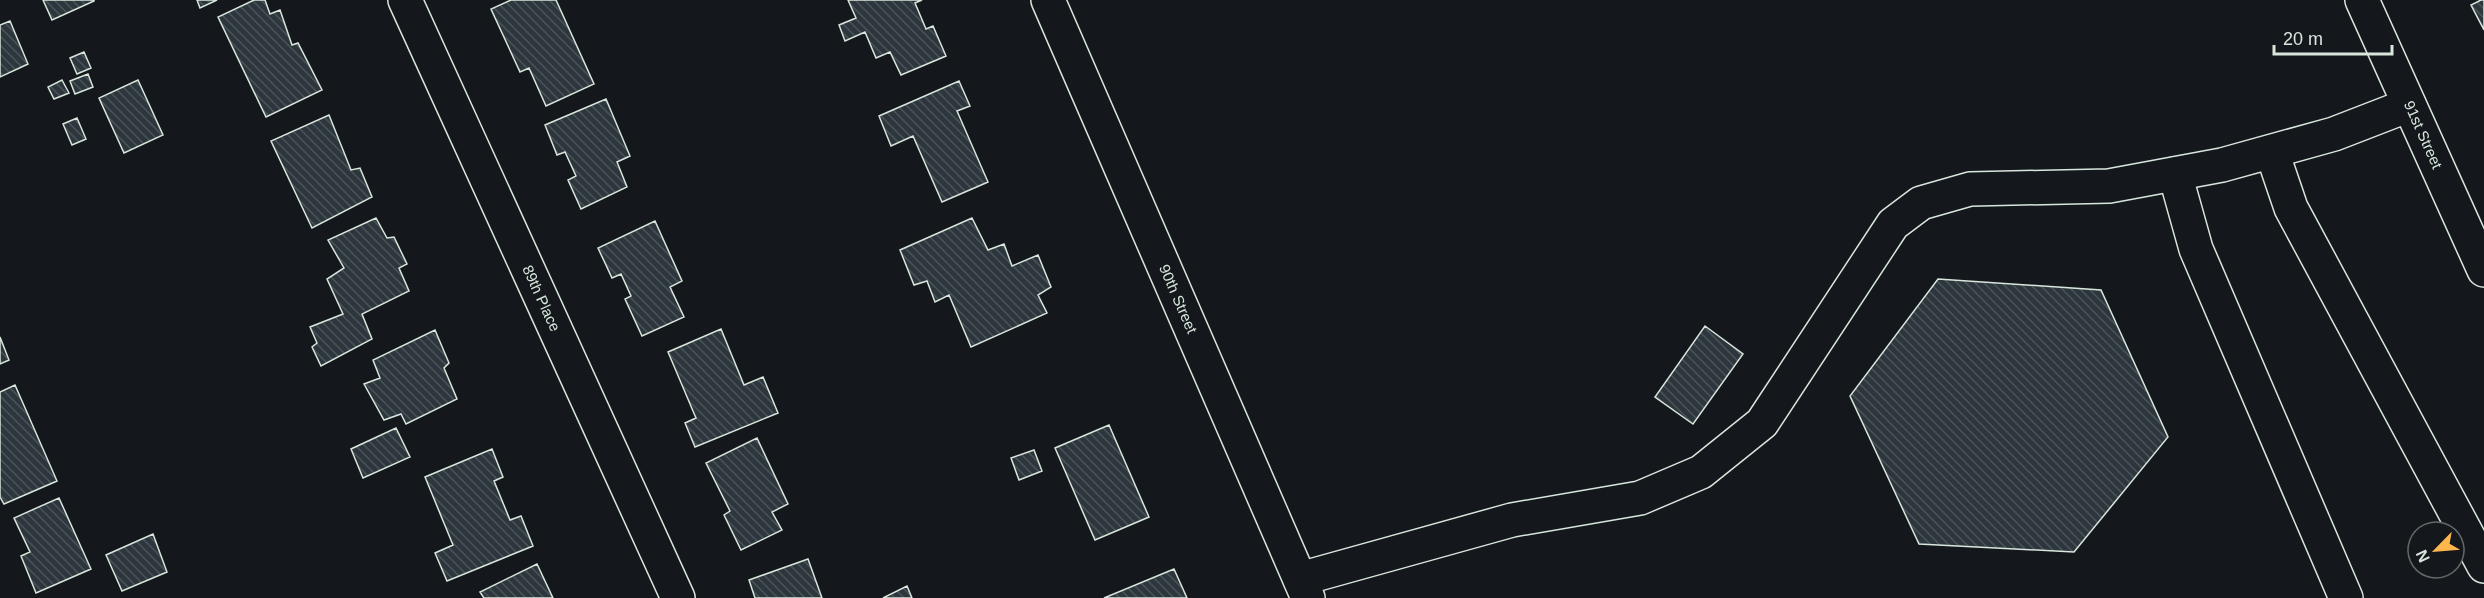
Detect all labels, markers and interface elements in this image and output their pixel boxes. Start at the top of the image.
scale bar [2274,18,2392,56]
text: 20 m [2283,29,2323,49]
street label: 91st Street [2401,98,2446,172]
street label: 89th Place [519,262,564,334]
street label: 90th Street [1156,262,1201,337]
north arrow [2406,520,2466,580]
text: N [2413,547,2433,565]

